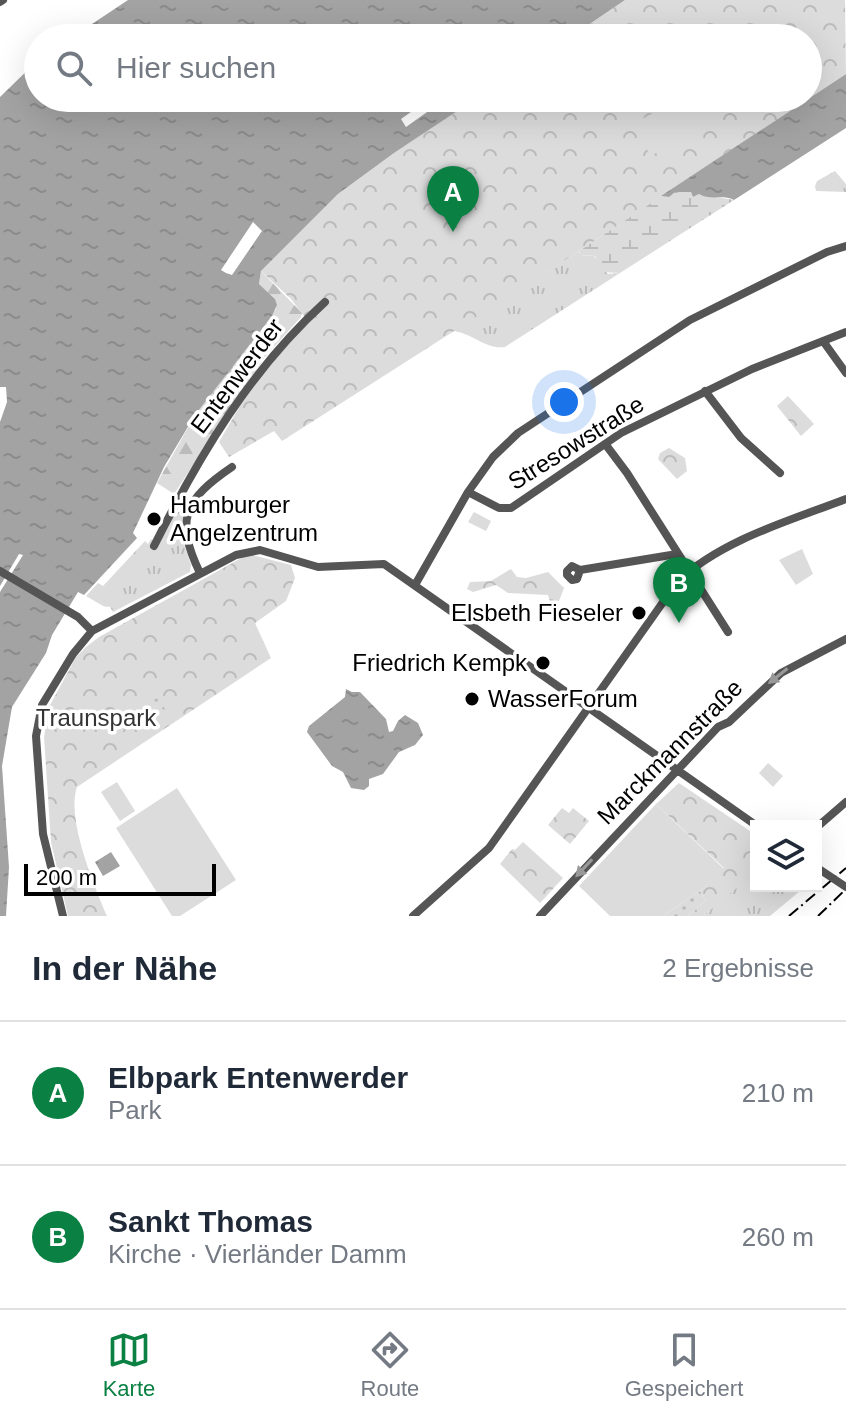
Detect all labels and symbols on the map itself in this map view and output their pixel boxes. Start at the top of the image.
pin: A [427,166,479,232]
street label: Entenwerder [185,313,288,438]
your location [544,382,584,422]
street label: Stresowstraße [503,390,648,495]
place label: Hamburger Angelzentrum [170,491,318,546]
marker: Hamburger Angelzentrum [145,510,163,528]
pin: B [653,557,705,623]
place label: Elsbeth Fieseler [451,599,623,626]
marker: Elsbeth Fieseler [630,604,648,622]
place label: Friedrich Kempk [352,649,528,676]
marker: Friedrich Kempk [534,654,552,672]
one-way arrow [768,668,788,684]
street label: Marckmannstraße [592,674,748,830]
place label: WasserForum [488,685,638,712]
marker: WasserForum [463,690,481,708]
park label: Traunspark [36,704,157,731]
one-way arrow [576,858,594,877]
scale bar [24,860,216,896]

